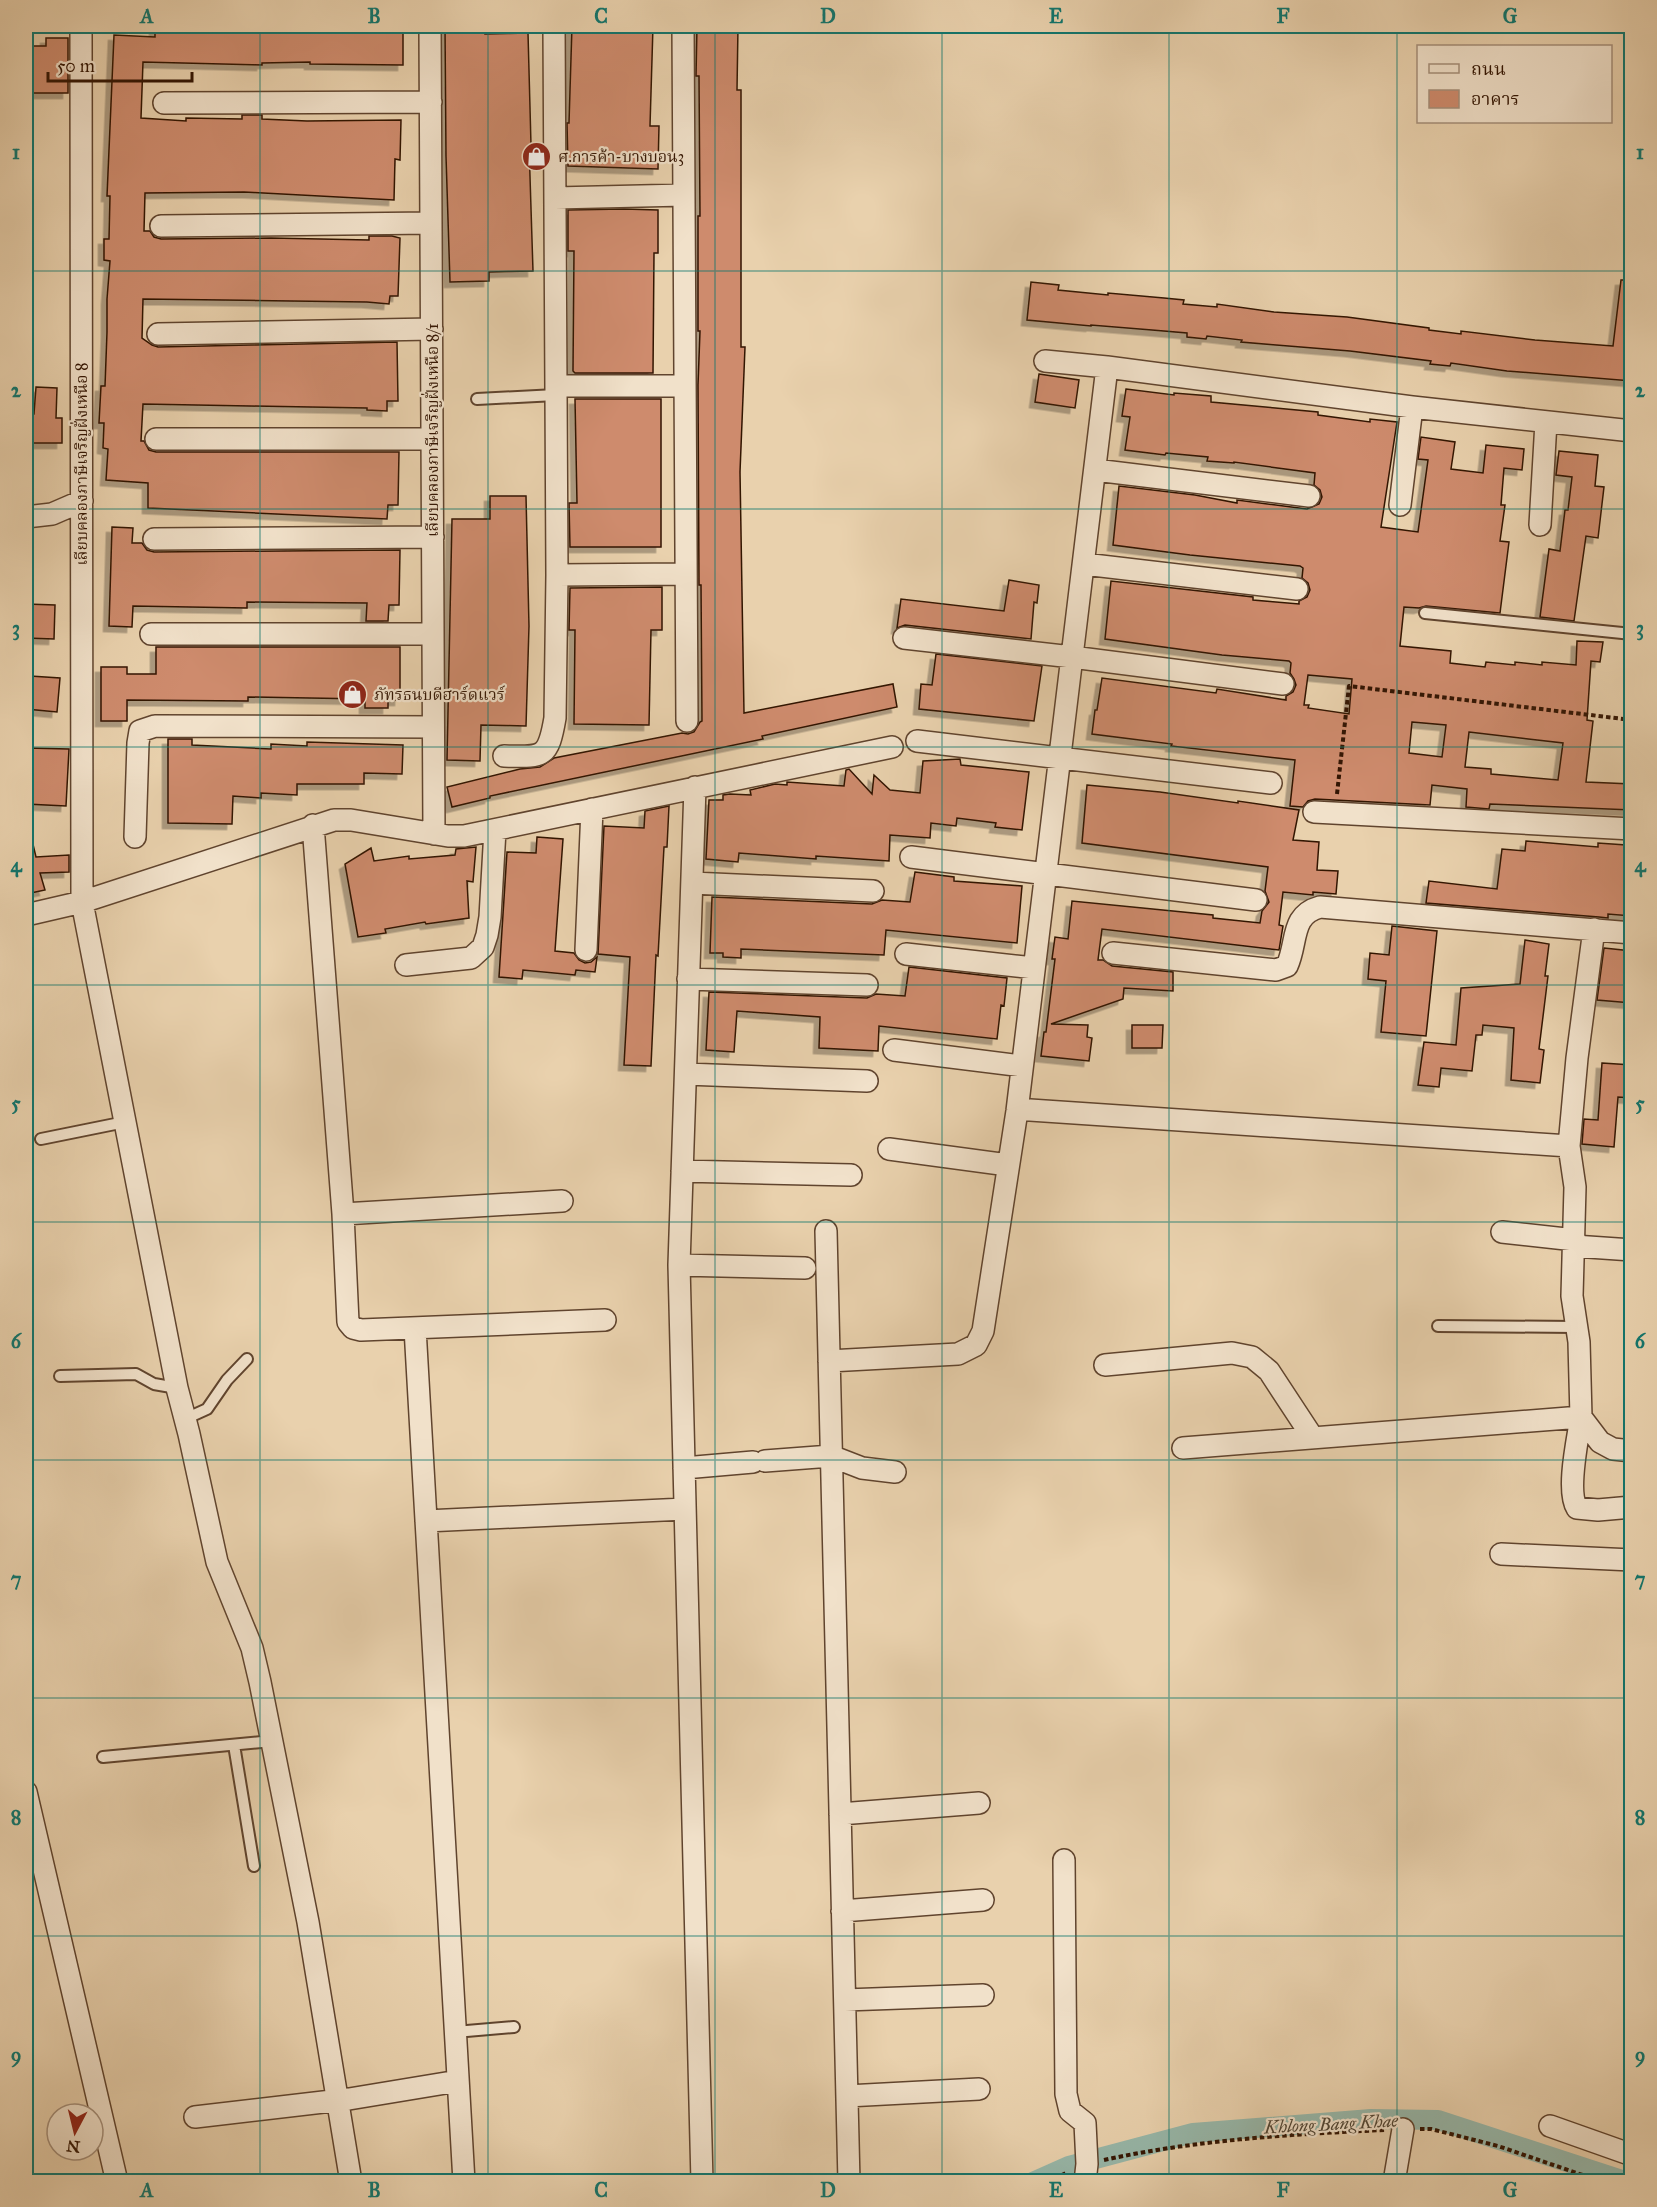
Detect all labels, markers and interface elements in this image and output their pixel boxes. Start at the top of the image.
text: A [138,4,154,28]
text: B [367,4,381,28]
text: C [594,4,608,28]
text: D [820,4,836,28]
text: E [1049,4,1064,28]
text: F [1276,4,1290,28]
text: G [1503,4,1518,28]
scale bar [48,45,192,83]
legend [1417,45,1612,123]
text: 50 m [57,55,95,77]
text: ถนน [1471,58,1506,80]
text: อาคาร [1471,88,1520,110]
text: 1 [12,140,20,164]
shop icon: ศ.การค้า-บางบอน3 [521,140,553,172]
text: 1 [1636,140,1644,164]
place label: ศ.การค้า-บางบอน3 [558,147,684,166]
street label: เลียบคลองภาษีเจริญฝั่งเหนือ 8/1 [421,323,442,537]
street label: เลียบคลองภาษีเจริญฝั่งเหนือ 8 [70,362,91,566]
text: 2 [11,378,22,402]
text: 2 [1635,378,1646,402]
text: 3 [12,616,20,641]
text: 3 [1636,616,1644,641]
shop icon: ภัทรธนบดีฮาร์ดแวร์ [337,678,369,710]
place label: ภัทรธนบดีฮาร์ดแวร์ [374,685,505,704]
text: 4 [10,853,22,878]
text: 4 [1634,853,1646,878]
text: 5 [11,1091,21,1115]
text: 5 [1635,1091,1645,1115]
text: 6 [11,1329,23,1353]
text: 6 [1635,1329,1647,1353]
text: 7 [11,1567,22,1591]
text: 7 [1635,1567,1646,1591]
text: 8 [11,1805,21,1829]
text: 8 [1635,1805,1645,1829]
text: 9 [11,2043,21,2068]
text: 9 [1635,2043,1645,2068]
north arrow [45,2102,105,2162]
water label: Khlong Bang Khae [1263,2109,1400,2139]
text: N [65,2136,81,2157]
text: A [138,2178,154,2202]
text: B [367,2178,381,2202]
text: C [594,2178,608,2202]
text: D [820,2178,836,2202]
text: E [1049,2178,1064,2202]
text: F [1276,2178,1290,2202]
text: G [1503,2178,1518,2202]

